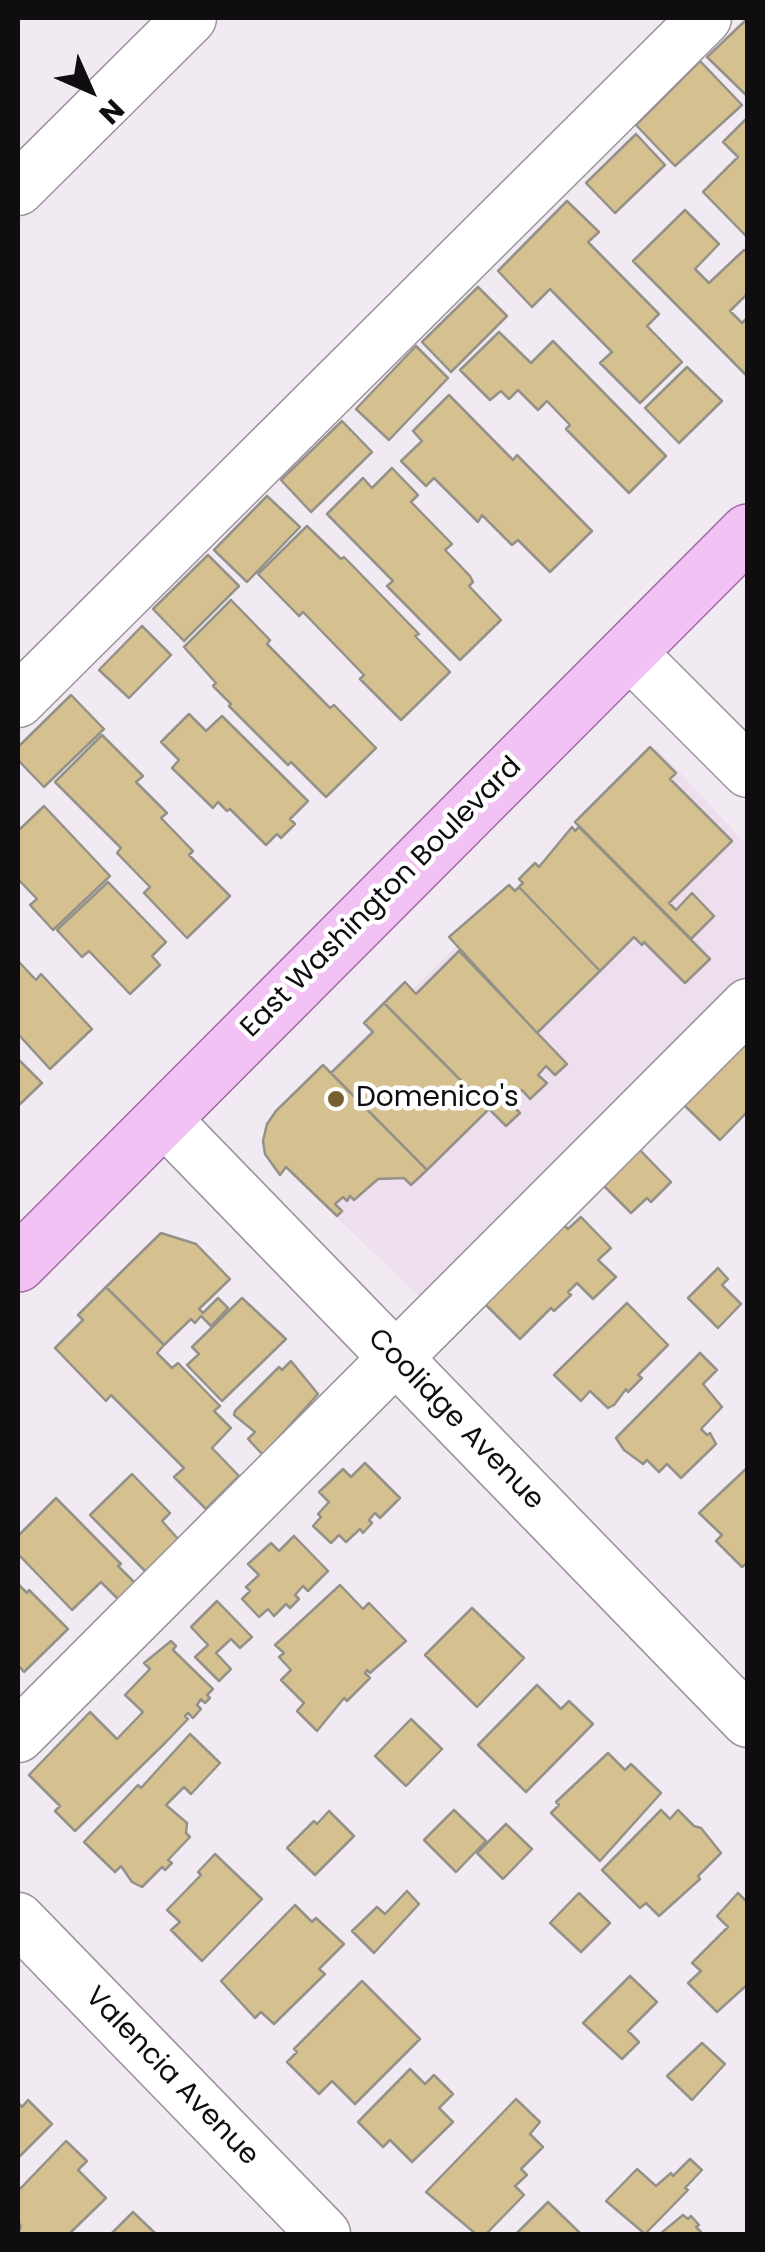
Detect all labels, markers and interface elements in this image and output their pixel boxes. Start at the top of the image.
north arrow [40,40,140,140]
text: N [90,90,133,133]
street label: East Washington Boulevard [235,751,529,1045]
place label: Domenico's [356,1082,519,1116]
marker: Domenico's [325,1088,347,1110]
street label: Coolidge Avenue [360,1322,550,1518]
street label: Valencia Avenue [77,1981,265,2173]

